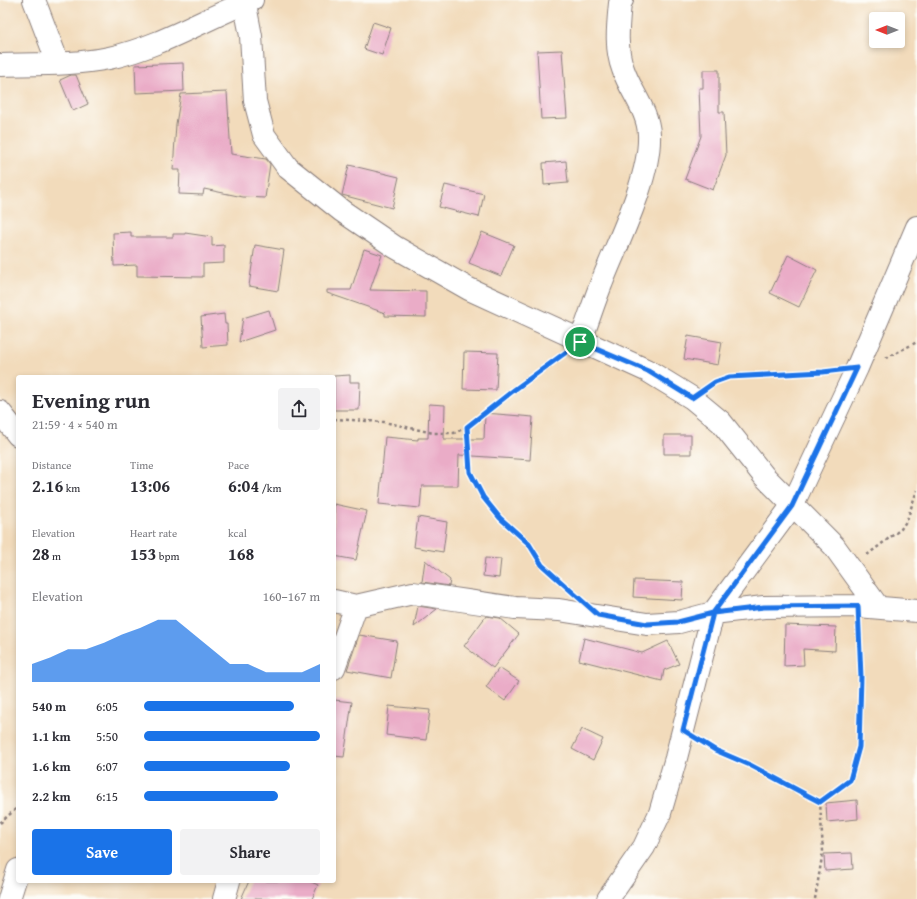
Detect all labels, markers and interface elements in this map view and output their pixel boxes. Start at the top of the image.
north arrow [869,12,905,48]
map controls [869,12,905,48]
pin [563,325,597,359]
icon: arrive [569,331,591,353]
text: Evening run [32,384,150,416]
button: share [278,388,320,430]
text: 21:59 · 4 × 540 m [32,415,118,434]
text: Distance [32,457,71,473]
text: Time [130,457,153,473]
text: Pace [228,457,249,473]
text: 2.16 [32,473,63,498]
text: 13:06 [130,473,170,498]
text: 6:04 [228,473,259,498]
text: km [63,480,80,496]
text: /km [259,480,281,496]
text: Elevation [32,525,75,541]
text: Heart rate [130,525,177,541]
text: kcal [228,525,247,541]
text: 28 [32,541,50,566]
text: 153 [130,541,156,566]
text: 168 [228,541,254,566]
text: m [50,548,61,564]
text: bpm [156,548,179,564]
text: Elevation [32,587,83,606]
text: 160–167 m [263,587,320,606]
text: 540 m [32,697,66,716]
text: 6:05 [96,697,118,716]
text: 1.1 km [32,727,71,746]
text: 5:50 [96,727,118,746]
text: 1.6 km [32,757,71,776]
text: 6:07 [96,757,118,776]
text: 2.2 km [32,787,71,806]
text: 6:15 [96,787,118,806]
button: Save [32,829,172,875]
button: Share [180,829,320,875]

